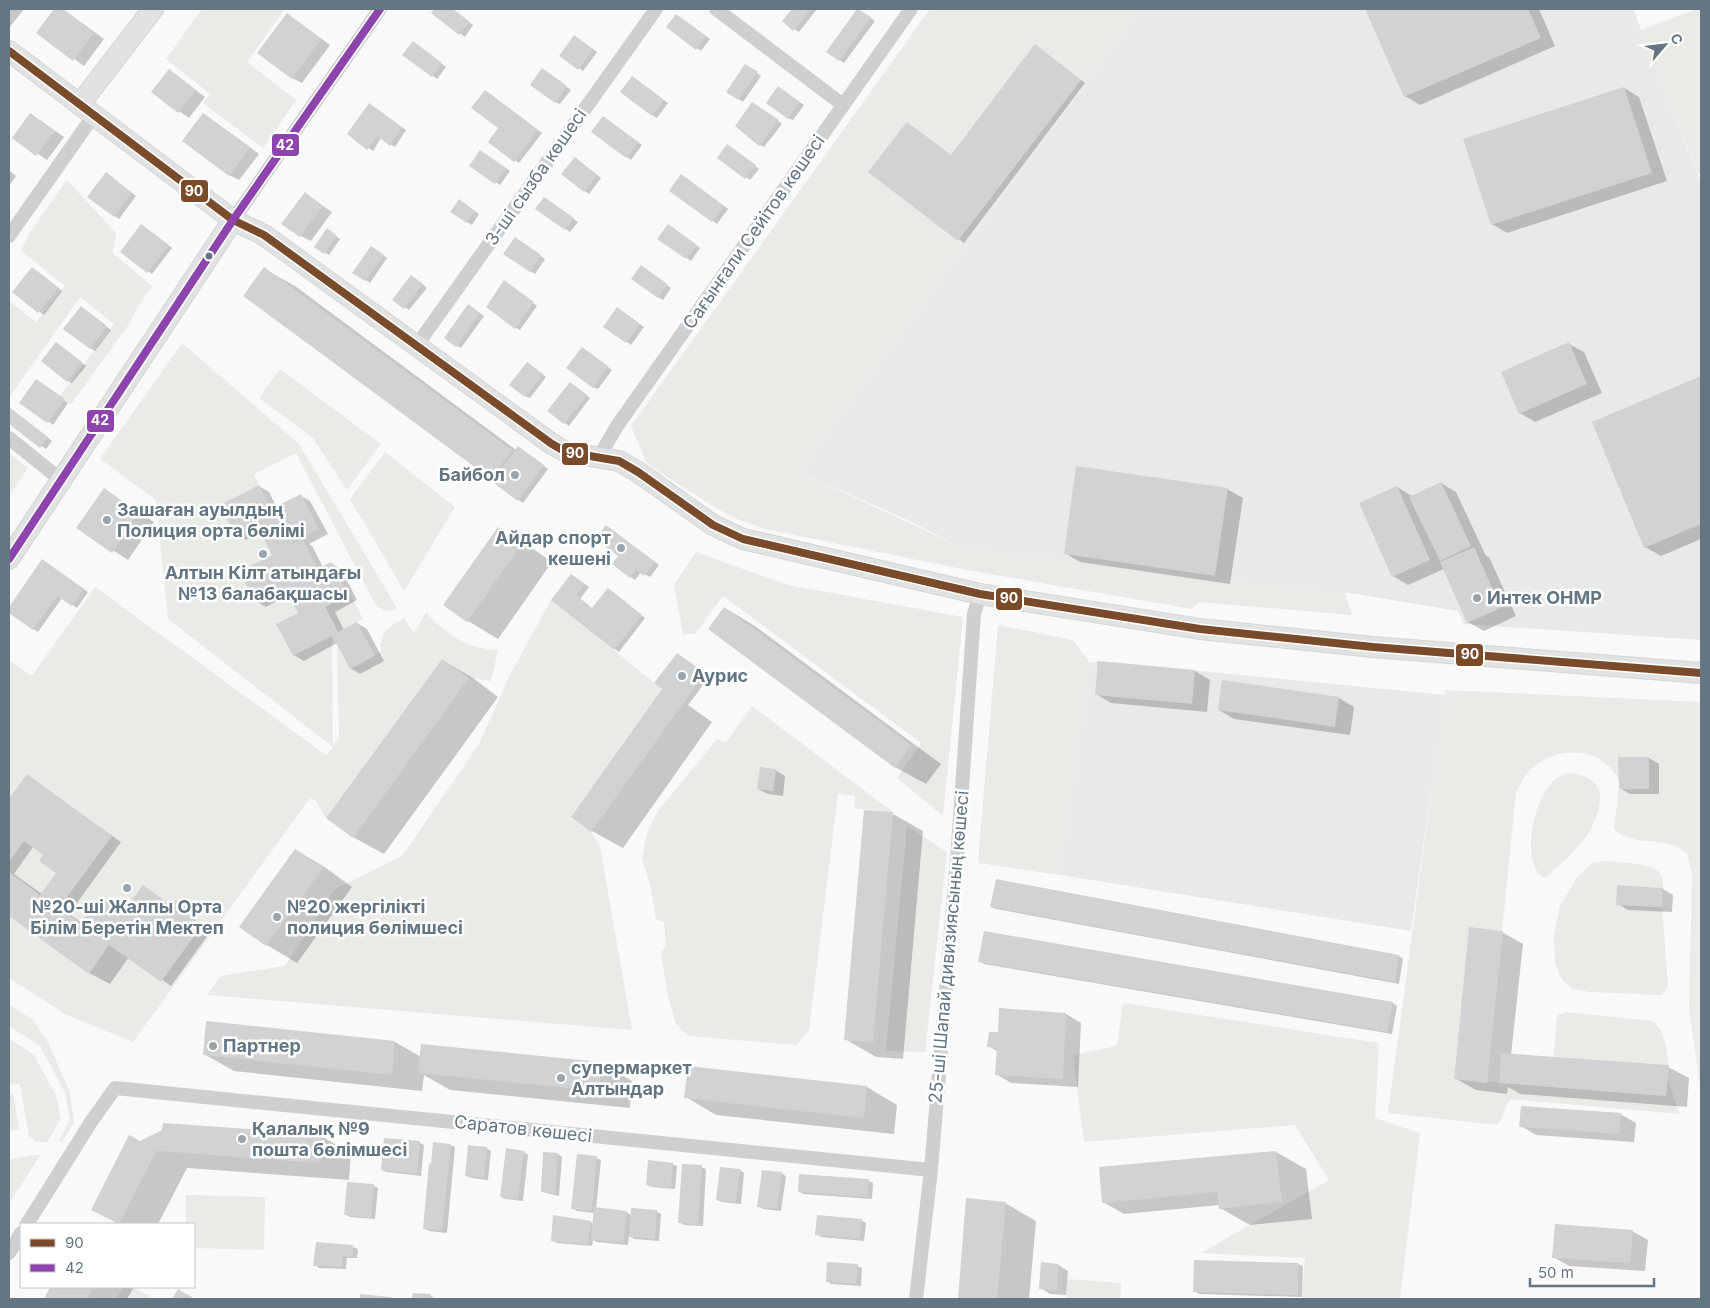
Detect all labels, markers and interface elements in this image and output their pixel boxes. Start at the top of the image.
north arrow [1640,20,1690,70]
text: С [1667,30,1687,47]
street label: 3-ші сызба көшесі [481,104,591,249]
street label: Сағынғали Сейітов көшесі [678,131,829,333]
line badge: 42 [271,133,300,157]
text: 42 [276,136,294,153]
line badge: 90 [180,179,209,203]
text: 90 [185,182,203,199]
unlabelled marker [204,251,214,261]
line badge: 42 [86,409,115,433]
text: 42 [91,411,109,428]
line badge: 90 [561,442,589,466]
text: 90 [566,444,584,461]
place label: Байбол [439,464,505,485]
marker: Байбол [509,469,521,481]
place label: Зашаған ауылдың Полиция орта бөлімі [117,499,305,541]
marker: Зашаған ауылдың Полиция орта бөлімі [101,514,113,526]
place label: Айдар спорт кешені [495,527,611,569]
marker: Айдар спорт кешені [615,542,627,554]
marker: Алтын Кілт атындағы №13 балабақшасы [257,548,269,560]
place label: Алтын Кілт атындағы №13 балабақшасы [165,562,361,604]
line badge: 90 [995,587,1023,611]
place label: Интек ОНМР [1487,587,1602,608]
text: 90 [1000,589,1018,606]
marker: Интек ОНМР [1471,592,1483,604]
line badge: 90 [1455,643,1484,667]
text: 90 [1461,645,1479,662]
place label: Аурис [692,665,748,686]
marker: Аурис [676,670,688,682]
street label: 25-ші Шапай дивизиясының көшесі [924,790,973,1104]
marker: №20-ші Жалпы Орта Білім Беретін Мектеп [121,882,133,894]
place label: №20-ші Жалпы Орта Білім Беретін Мектеп [30,896,224,938]
place label: №20 жергілікті полиция бөлімшесі [287,896,463,938]
marker: №20 жергілікті полиция бөлімшесі [271,911,283,923]
place label: Партнер [223,1035,301,1056]
marker: Партнер [207,1040,219,1052]
place label: супермаркет Алтындар [571,1057,692,1099]
marker: супермаркет Алтындар [555,1072,567,1084]
street label: Саратов көшесі [453,1111,593,1146]
place label: Қалалық №9 пошта бөлімшесі [252,1118,407,1160]
marker: Қалалық №9 пошта бөлімшесі [236,1133,248,1145]
legend [20,1223,195,1288]
text: 90 [65,1233,84,1252]
scale bar [1530,1256,1654,1288]
text: 42 [65,1258,84,1277]
text: 50 m [1538,1263,1574,1282]

